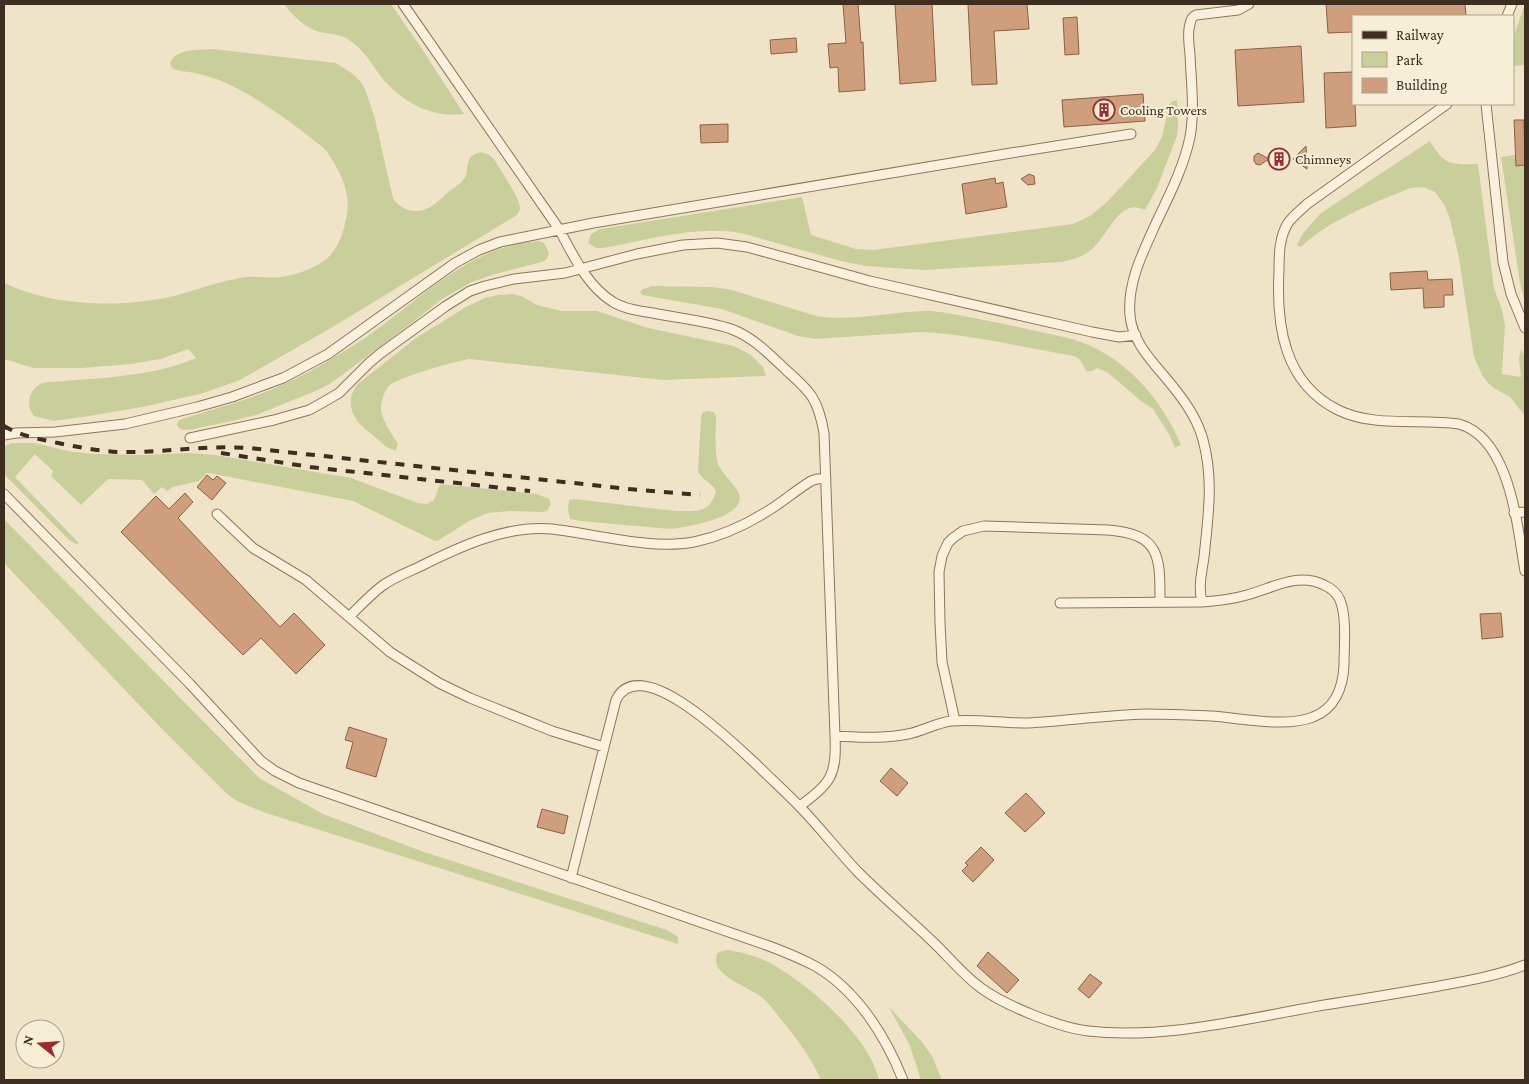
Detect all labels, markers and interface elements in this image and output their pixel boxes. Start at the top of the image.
legend [1352,15,1514,105]
text: Railway [1396,27,1444,44]
text: Park [1396,52,1423,68]
text: Building [1396,77,1447,94]
building icon: Cooling Towers [1092,98,1116,122]
place label: Cooling Towers [1120,102,1207,118]
building icon: Chimneys [1267,147,1291,171]
place label: Chimneys [1295,151,1351,167]
north arrow [15,1019,65,1069]
text: N [19,1033,37,1047]

